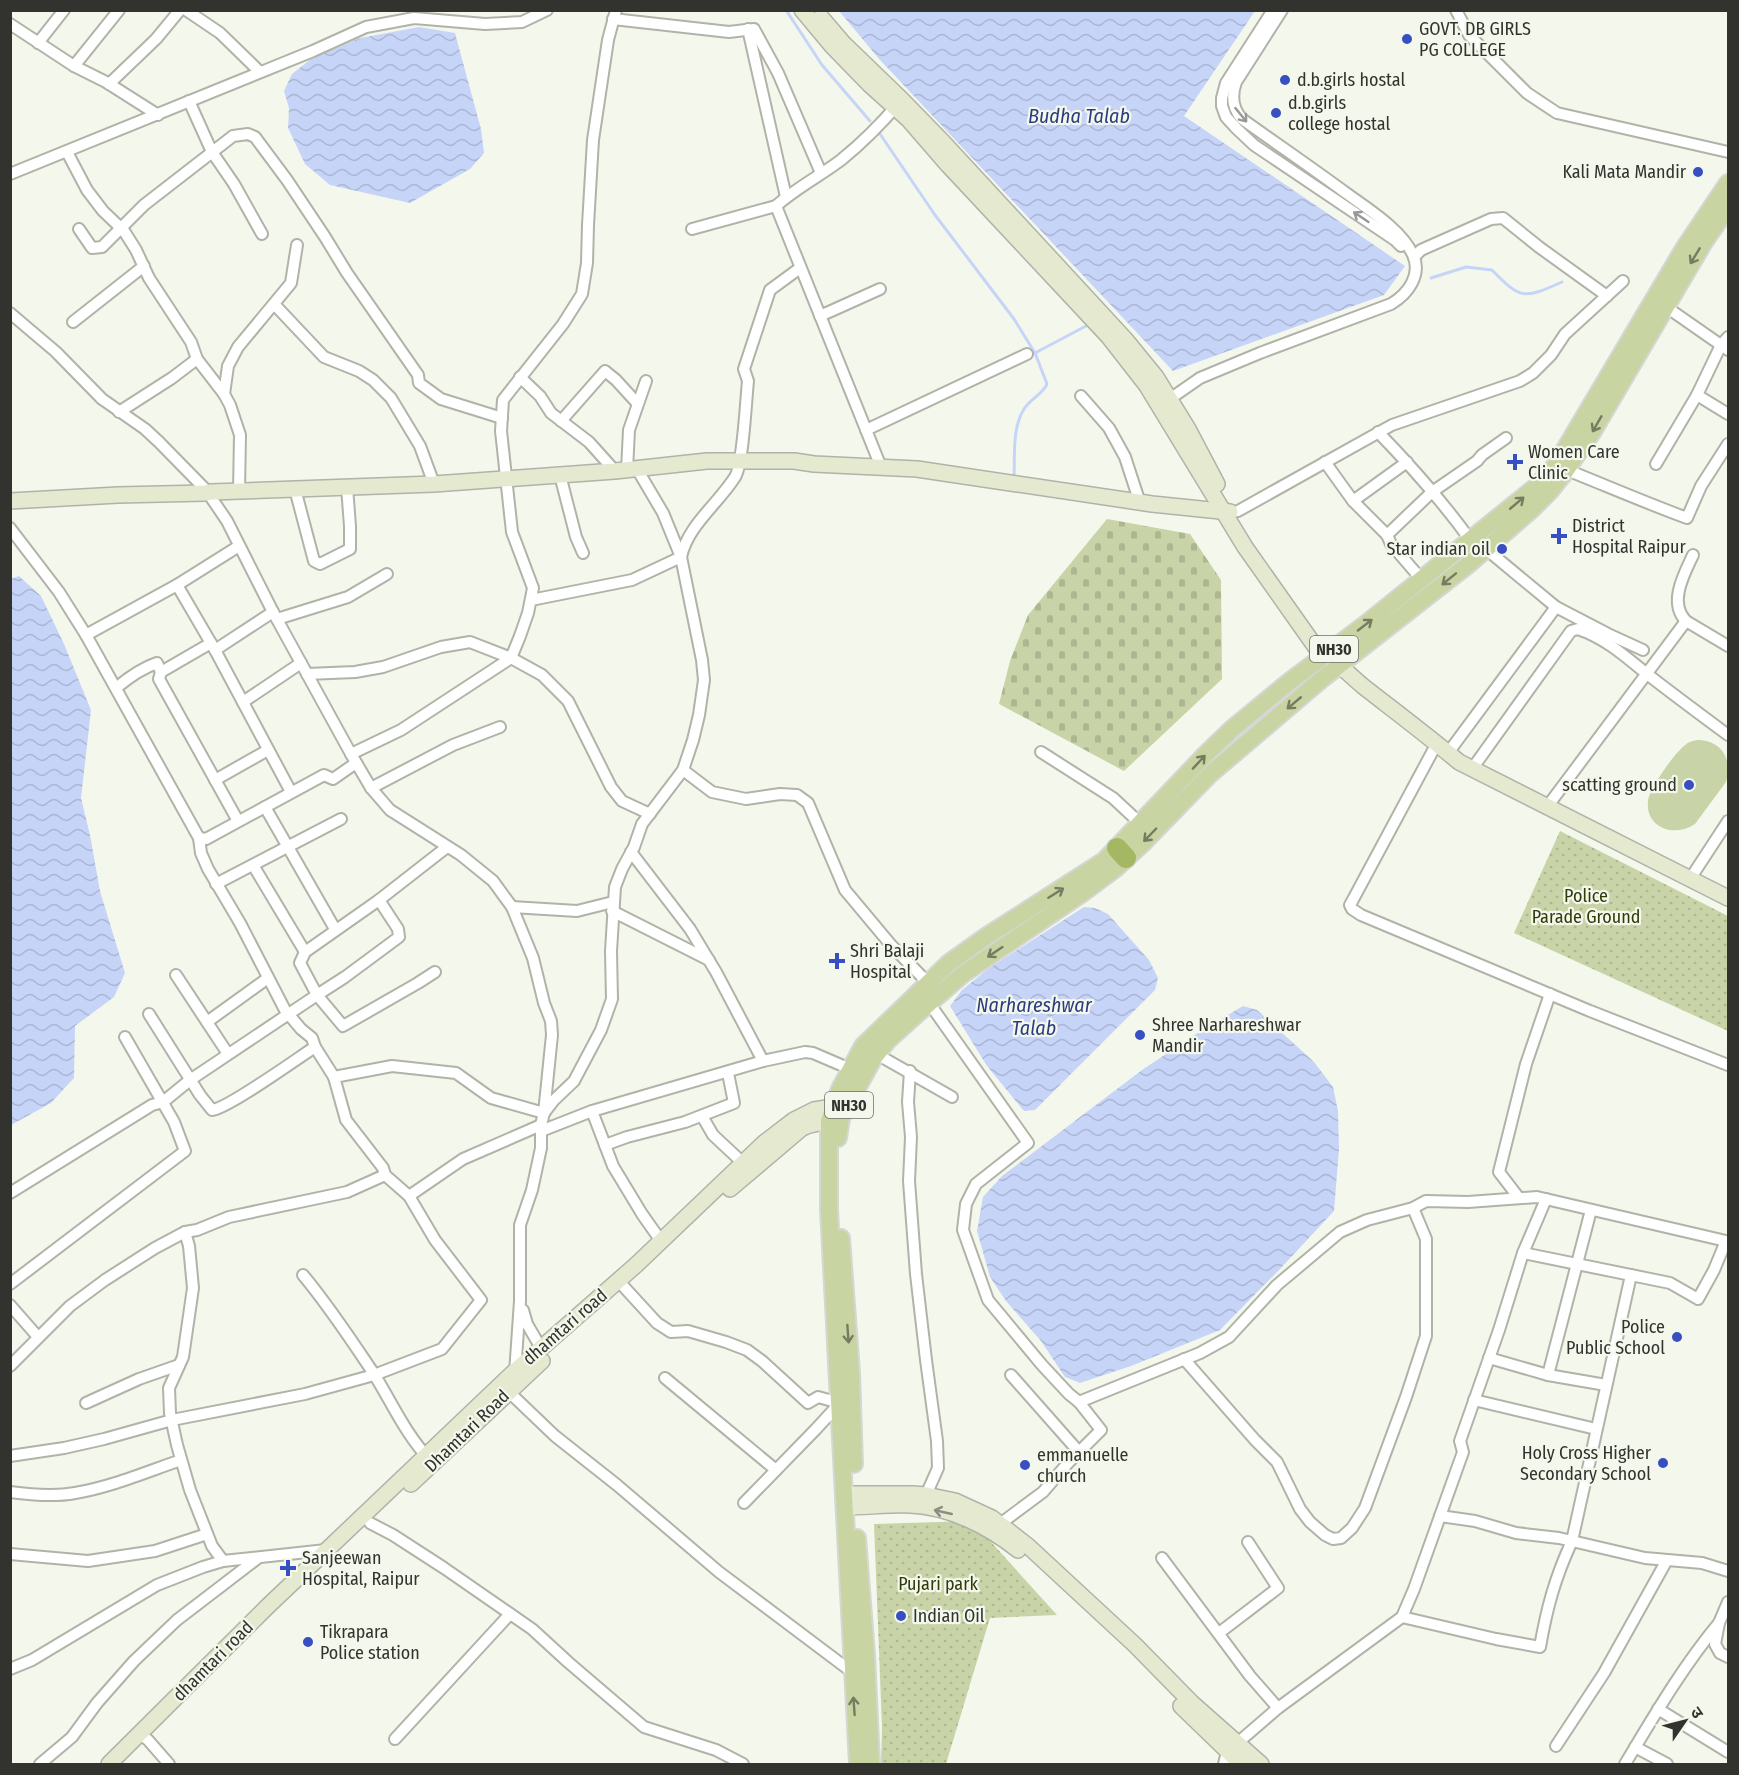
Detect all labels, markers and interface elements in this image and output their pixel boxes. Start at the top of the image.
place label: GOVT. DB GIRLS PG COLLEGE [1419,18,1531,61]
marker: GOVT. DB GIRLS PG COLLEGE [1400,32,1414,46]
place label: d.b.girls hostal [1297,69,1405,91]
marker: d.b.girls hostal [1278,73,1292,87]
place label: d.b.girls college hostal [1288,92,1390,135]
water label: Budha Talab [1028,104,1130,128]
marker: d.b.girls college hostal [1269,106,1283,120]
one-way arrow [1234,107,1247,123]
place label: Kali Mata Mandir [1562,161,1687,183]
marker: Kali Mata Mandir [1691,165,1705,179]
one-way arrow [1353,211,1370,223]
one-way arrow [1689,247,1701,264]
one-way arrow [1590,415,1602,432]
place label: Women Care Clinic [1528,441,1620,484]
marker: Women Care Clinic [1506,453,1524,471]
one-way arrow [1509,496,1525,509]
place label: District Hospital Raipur [1572,515,1687,558]
marker: District Hospital Raipur [1550,527,1568,545]
place label: Star indian oil [1386,538,1490,560]
marker: Star indian oil [1495,542,1509,556]
one-way arrow [1441,573,1457,586]
one-way arrow [1357,618,1373,631]
road number: NH30 [1310,636,1358,662]
one-way arrow [1287,696,1302,710]
one-way arrow [1192,755,1206,770]
place label: scatting ground [1562,774,1677,796]
marker: scatting ground [1682,778,1696,792]
one-way arrow [1143,828,1158,843]
park label: Police Parade Ground [1532,885,1640,928]
one-way arrow [1047,886,1064,898]
place label: Shri Balaji Hospital [850,940,924,983]
one-way arrow [986,945,1003,958]
marker: Shri Balaji Hospital [828,952,846,970]
water label: Narhareshwar Talab [976,993,1093,1040]
place label: Shree Narhareshwar Mandir [1152,1014,1302,1057]
marker: Shree Narhareshwar Mandir [1133,1028,1147,1042]
road number: NH30 [825,1092,873,1118]
street label: dhamtari road [518,1284,612,1370]
place label: Police Public School [1566,1316,1665,1359]
one-way arrow [843,1324,854,1344]
marker: Police Public School [1670,1330,1684,1344]
street label: Dhamtari Road [420,1385,514,1477]
place label: Holy Cross Higher Secondary School [1520,1442,1652,1485]
place label: emmanuelle church [1037,1444,1129,1487]
marker: Holy Cross Higher Secondary School [1656,1456,1670,1470]
marker: emmanuelle church [1018,1458,1032,1472]
one-way arrow [934,1505,953,1517]
place label: Sanjeewan Hospital, Raipur [302,1547,420,1590]
marker: Sanjeewan Hospital, Raipur [279,1559,297,1577]
park label: Pujari park [898,1573,978,1595]
place label: Indian Oil [913,1605,985,1627]
marker: Indian Oil [894,1609,908,1623]
street label: dhamtari road [168,1616,258,1706]
place label: Tikrapara Police station [320,1621,420,1664]
marker: Tikrapara Police station [301,1635,315,1649]
north arrow [1655,1691,1715,1751]
one-way arrow [849,1697,860,1717]
text: उ [1686,1703,1708,1722]

